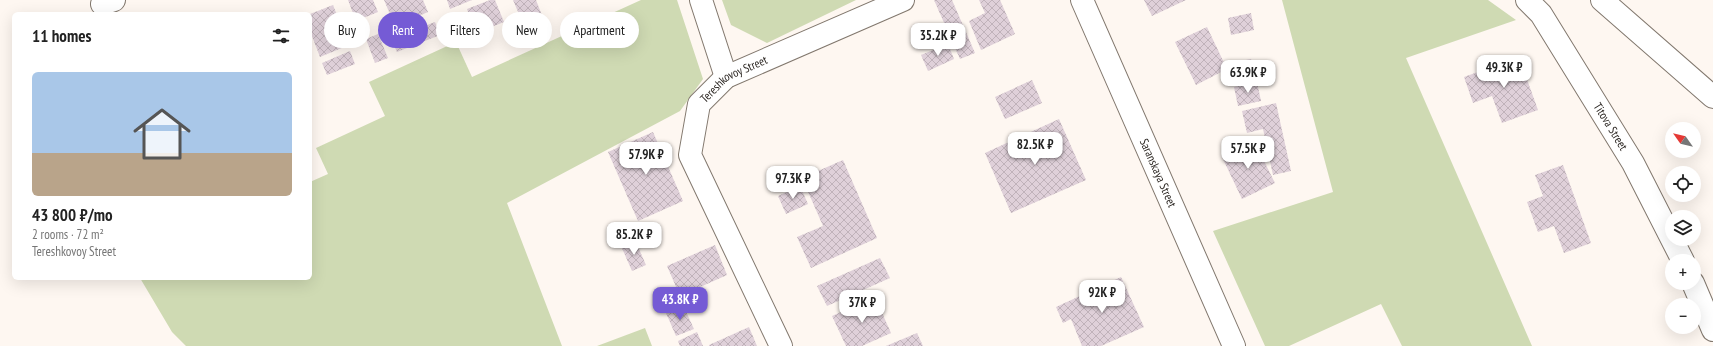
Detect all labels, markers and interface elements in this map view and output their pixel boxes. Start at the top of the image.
chip: Buy [324,12,370,48]
chip: Rent [378,12,428,48]
chip: Filters [436,12,494,48]
chip: New [502,12,552,48]
chip: Apartment [560,12,639,48]
pin: 35.2K ₽ [901,23,975,57]
text: 11 homes [32,25,91,47]
icon: filters [270,25,292,47]
text: 35.2K ₽ [920,27,956,44]
street label: Tereshkovoy Street [697,52,770,106]
pin: 49.3K ₽ [1467,55,1541,89]
text: 49.3K ₽ [1486,59,1522,76]
pin: 63.9K ₽ [1211,60,1285,94]
text: 63.9K ₽ [1230,64,1266,81]
icon: home [126,98,198,170]
street label: Titova Street [1591,100,1632,153]
north arrow [1665,122,1701,158]
map controls [1665,122,1701,334]
pin: 82.5K ₽ [998,132,1072,166]
text: 82.5K ₽ [1017,136,1053,153]
street label: Saranskaya Street [1137,136,1180,210]
pin: 57.5K ₽ [1211,136,1285,170]
text: 57.5K ₽ [1230,140,1266,157]
pin: 57.9K ₽ [609,142,683,176]
text: 57.9K ₽ [628,146,664,163]
pin: 97.3K ₽ [756,166,830,200]
button: locate [1665,166,1701,202]
text: 97.3K ₽ [775,170,811,187]
text: 43 800 ₽/mo [32,204,113,226]
button: layers [1665,210,1701,246]
pin: 85.2K ₽ [597,222,671,256]
text: 2 rooms · 72 m² [32,226,104,243]
text: 85.2K ₽ [616,226,652,243]
text: Tereshkovoy Street [32,243,116,260]
button: + [1665,254,1701,290]
pin: 92K ₽ [1074,280,1130,314]
text: 92K ₽ [1088,284,1116,301]
pin: 43.8K ₽ [643,287,717,321]
pin: 37K ₽ [834,290,890,324]
text: 43.8K ₽ [662,291,698,308]
text: 37K ₽ [848,294,876,311]
button: − [1665,298,1701,334]

